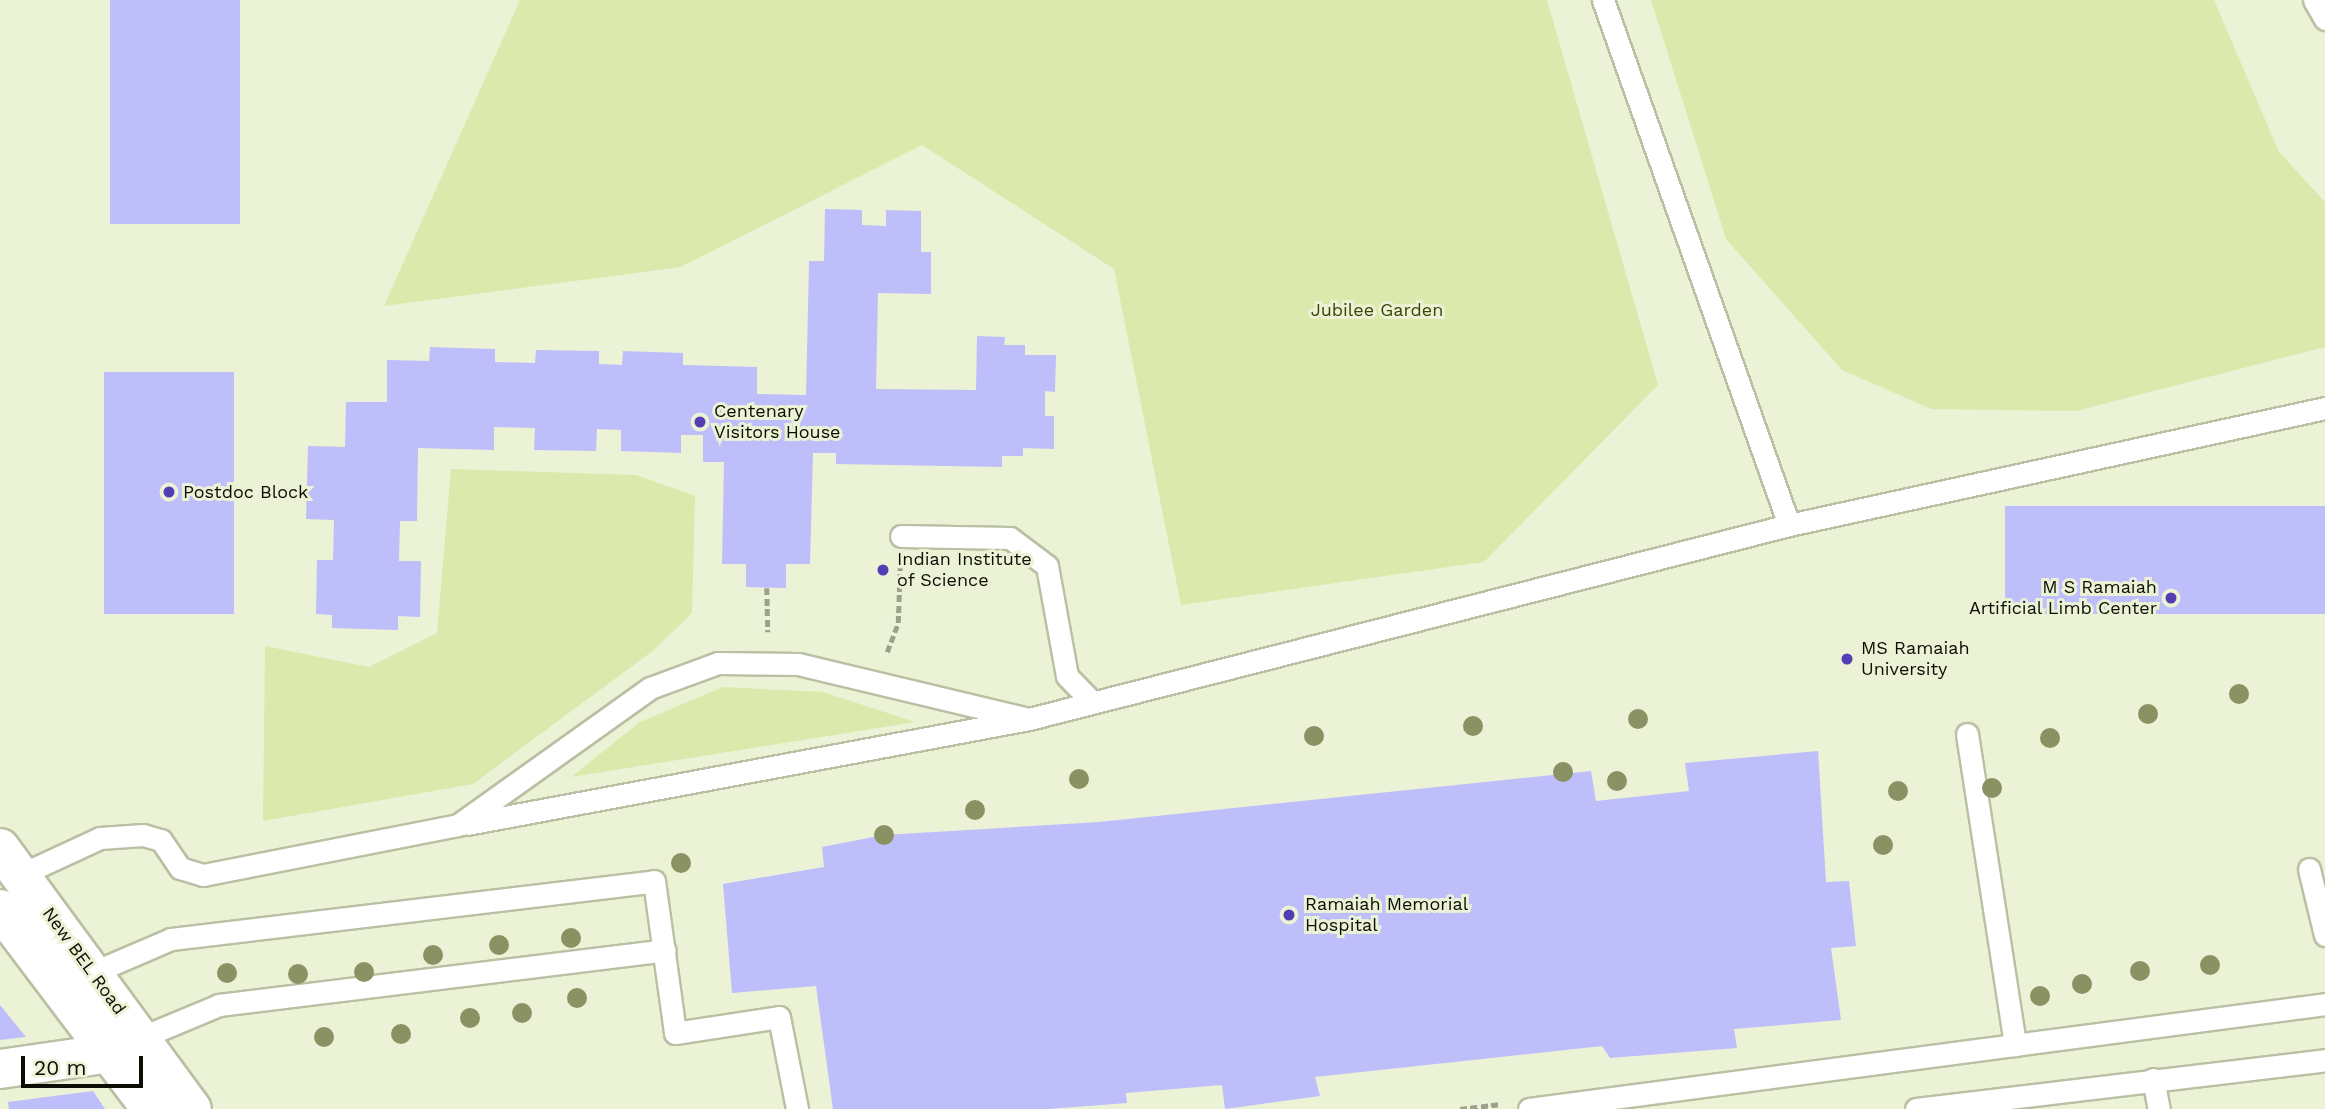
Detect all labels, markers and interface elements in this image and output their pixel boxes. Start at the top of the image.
park label: Jubilee Garden [1311,299,1443,321]
place label: Centenary Visitors House [714,401,841,444]
marker: Centenary Visitors House [692,414,708,430]
place label: Postdoc Block [183,481,308,503]
marker: Postdoc Block [161,484,177,500]
place label: Indian Institute of Science [897,549,1032,592]
marker: Indian Institute of Science [875,562,891,578]
place label: M S Ramaiah Artificial Limb Center [1968,577,2157,620]
marker: M S Ramaiah Artificial Limb Center [2163,590,2179,606]
place label: MS Ramaiah University [1861,638,1970,680]
marker: MS Ramaiah University [1839,651,1855,667]
place label: Ramaiah Memorial Hospital [1305,894,1468,936]
street label: New BEL Road [37,903,131,1019]
marker: Ramaiah Memorial Hospital [1279,905,1299,925]
scale bar [24,1042,147,1086]
text: 20 m [34,1055,86,1080]

